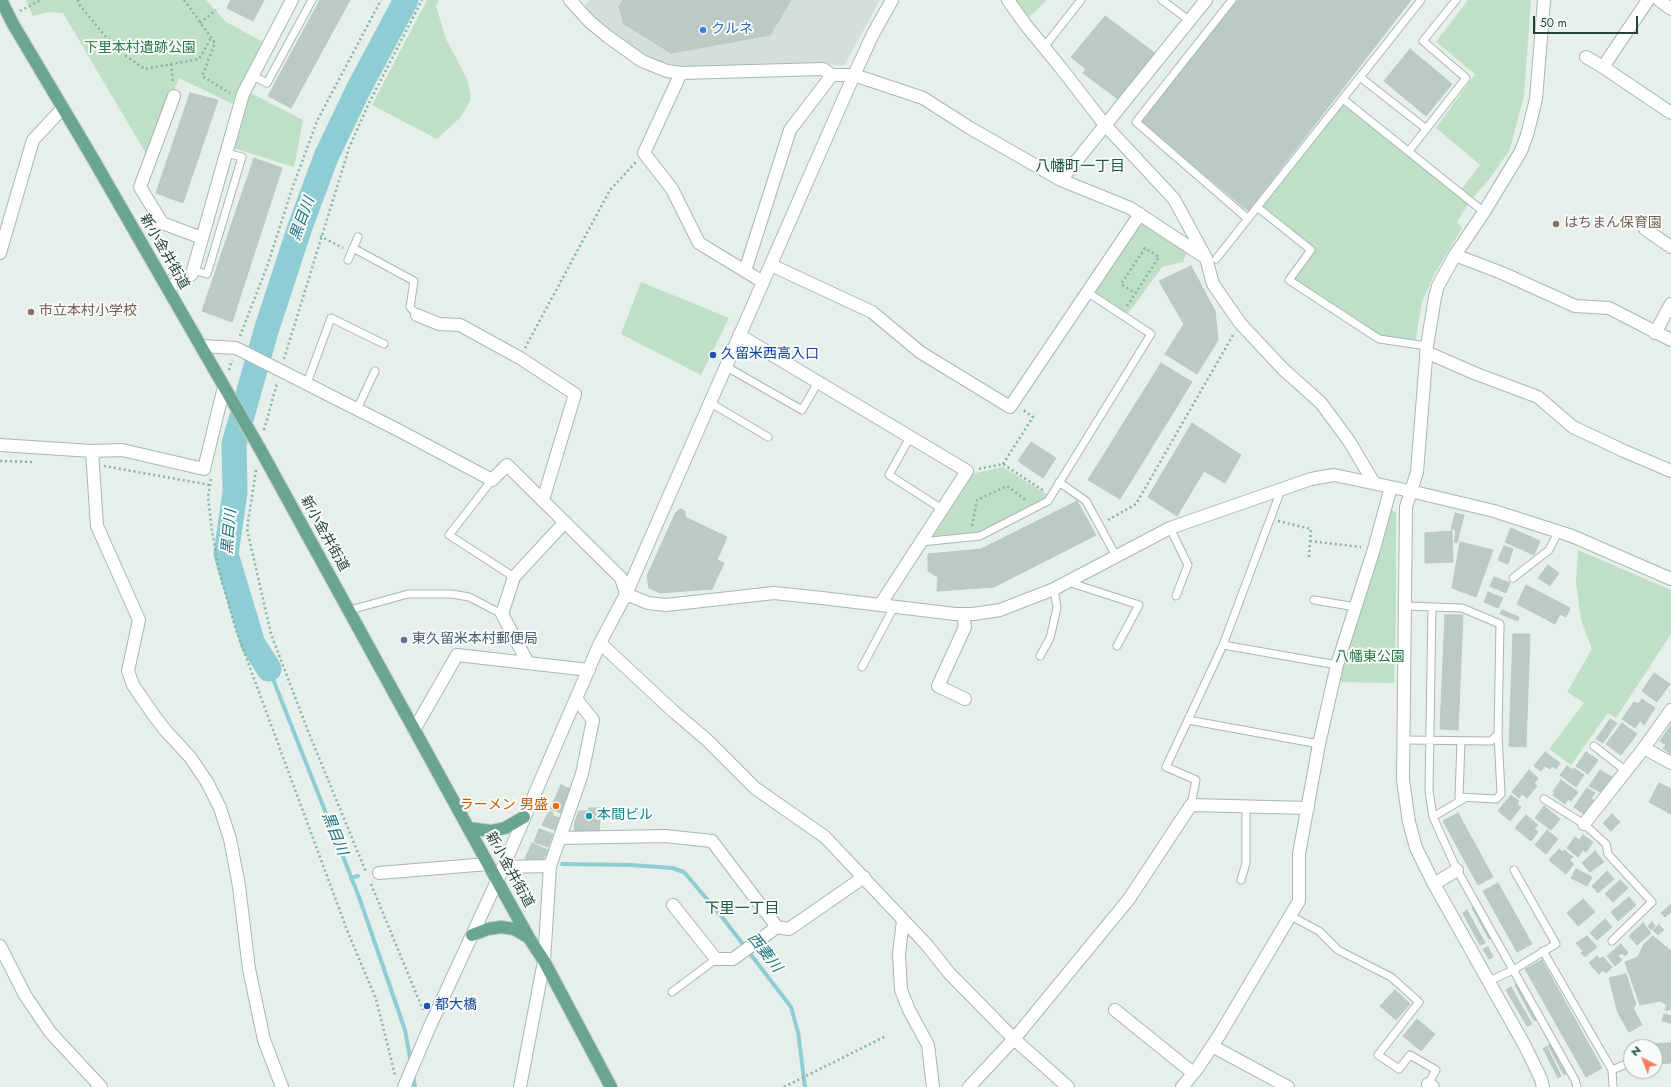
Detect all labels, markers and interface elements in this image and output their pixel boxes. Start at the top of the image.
scale bar [1535,8,1640,34]
text: 50 m [1540,14,1567,32]
place label: クルネ [711,22,753,38]
marker: クルネ [698,25,708,35]
park label: 下里本村遺跡公園 [84,41,196,57]
district label: 八幡町一丁目 [1035,158,1125,176]
water label: 黒目川 [287,195,319,243]
street label: 新小金井街道 [136,211,192,293]
place label: はちまん保育園 [1564,216,1662,232]
marker: はちまん保育園 [1551,219,1561,229]
place label: 市立本村小学校 [39,304,137,320]
marker: 市立本村小学校 [26,307,36,317]
place label: 久留米西高入口 [721,347,819,363]
marker: 久留米西高入口 [708,350,718,360]
street label: 新小金井街道 [296,493,352,575]
water label: 黒目川 [219,509,241,555]
place label: 東久留米本村郵便局 [412,632,538,648]
marker: 東久留米本村郵便局 [399,635,409,645]
park label: 八幡東公園 [1335,650,1405,666]
place label: ラーメン 男盛 [460,798,548,814]
marker: ラーメン 男盛 [551,801,561,811]
place label: 本間ビル [597,808,653,824]
water label: 黒目川 [317,810,351,858]
marker: 本間ビル [584,811,594,821]
street label: 新小金井街道 [481,829,537,911]
district label: 下里一丁目 [705,900,779,918]
water label: 西妻川 [743,930,785,976]
place label: 都大橋 [435,998,477,1014]
marker: 都大橋 [422,1001,432,1011]
north arrow [1623,1039,1663,1079]
text: N [1627,1042,1644,1060]

